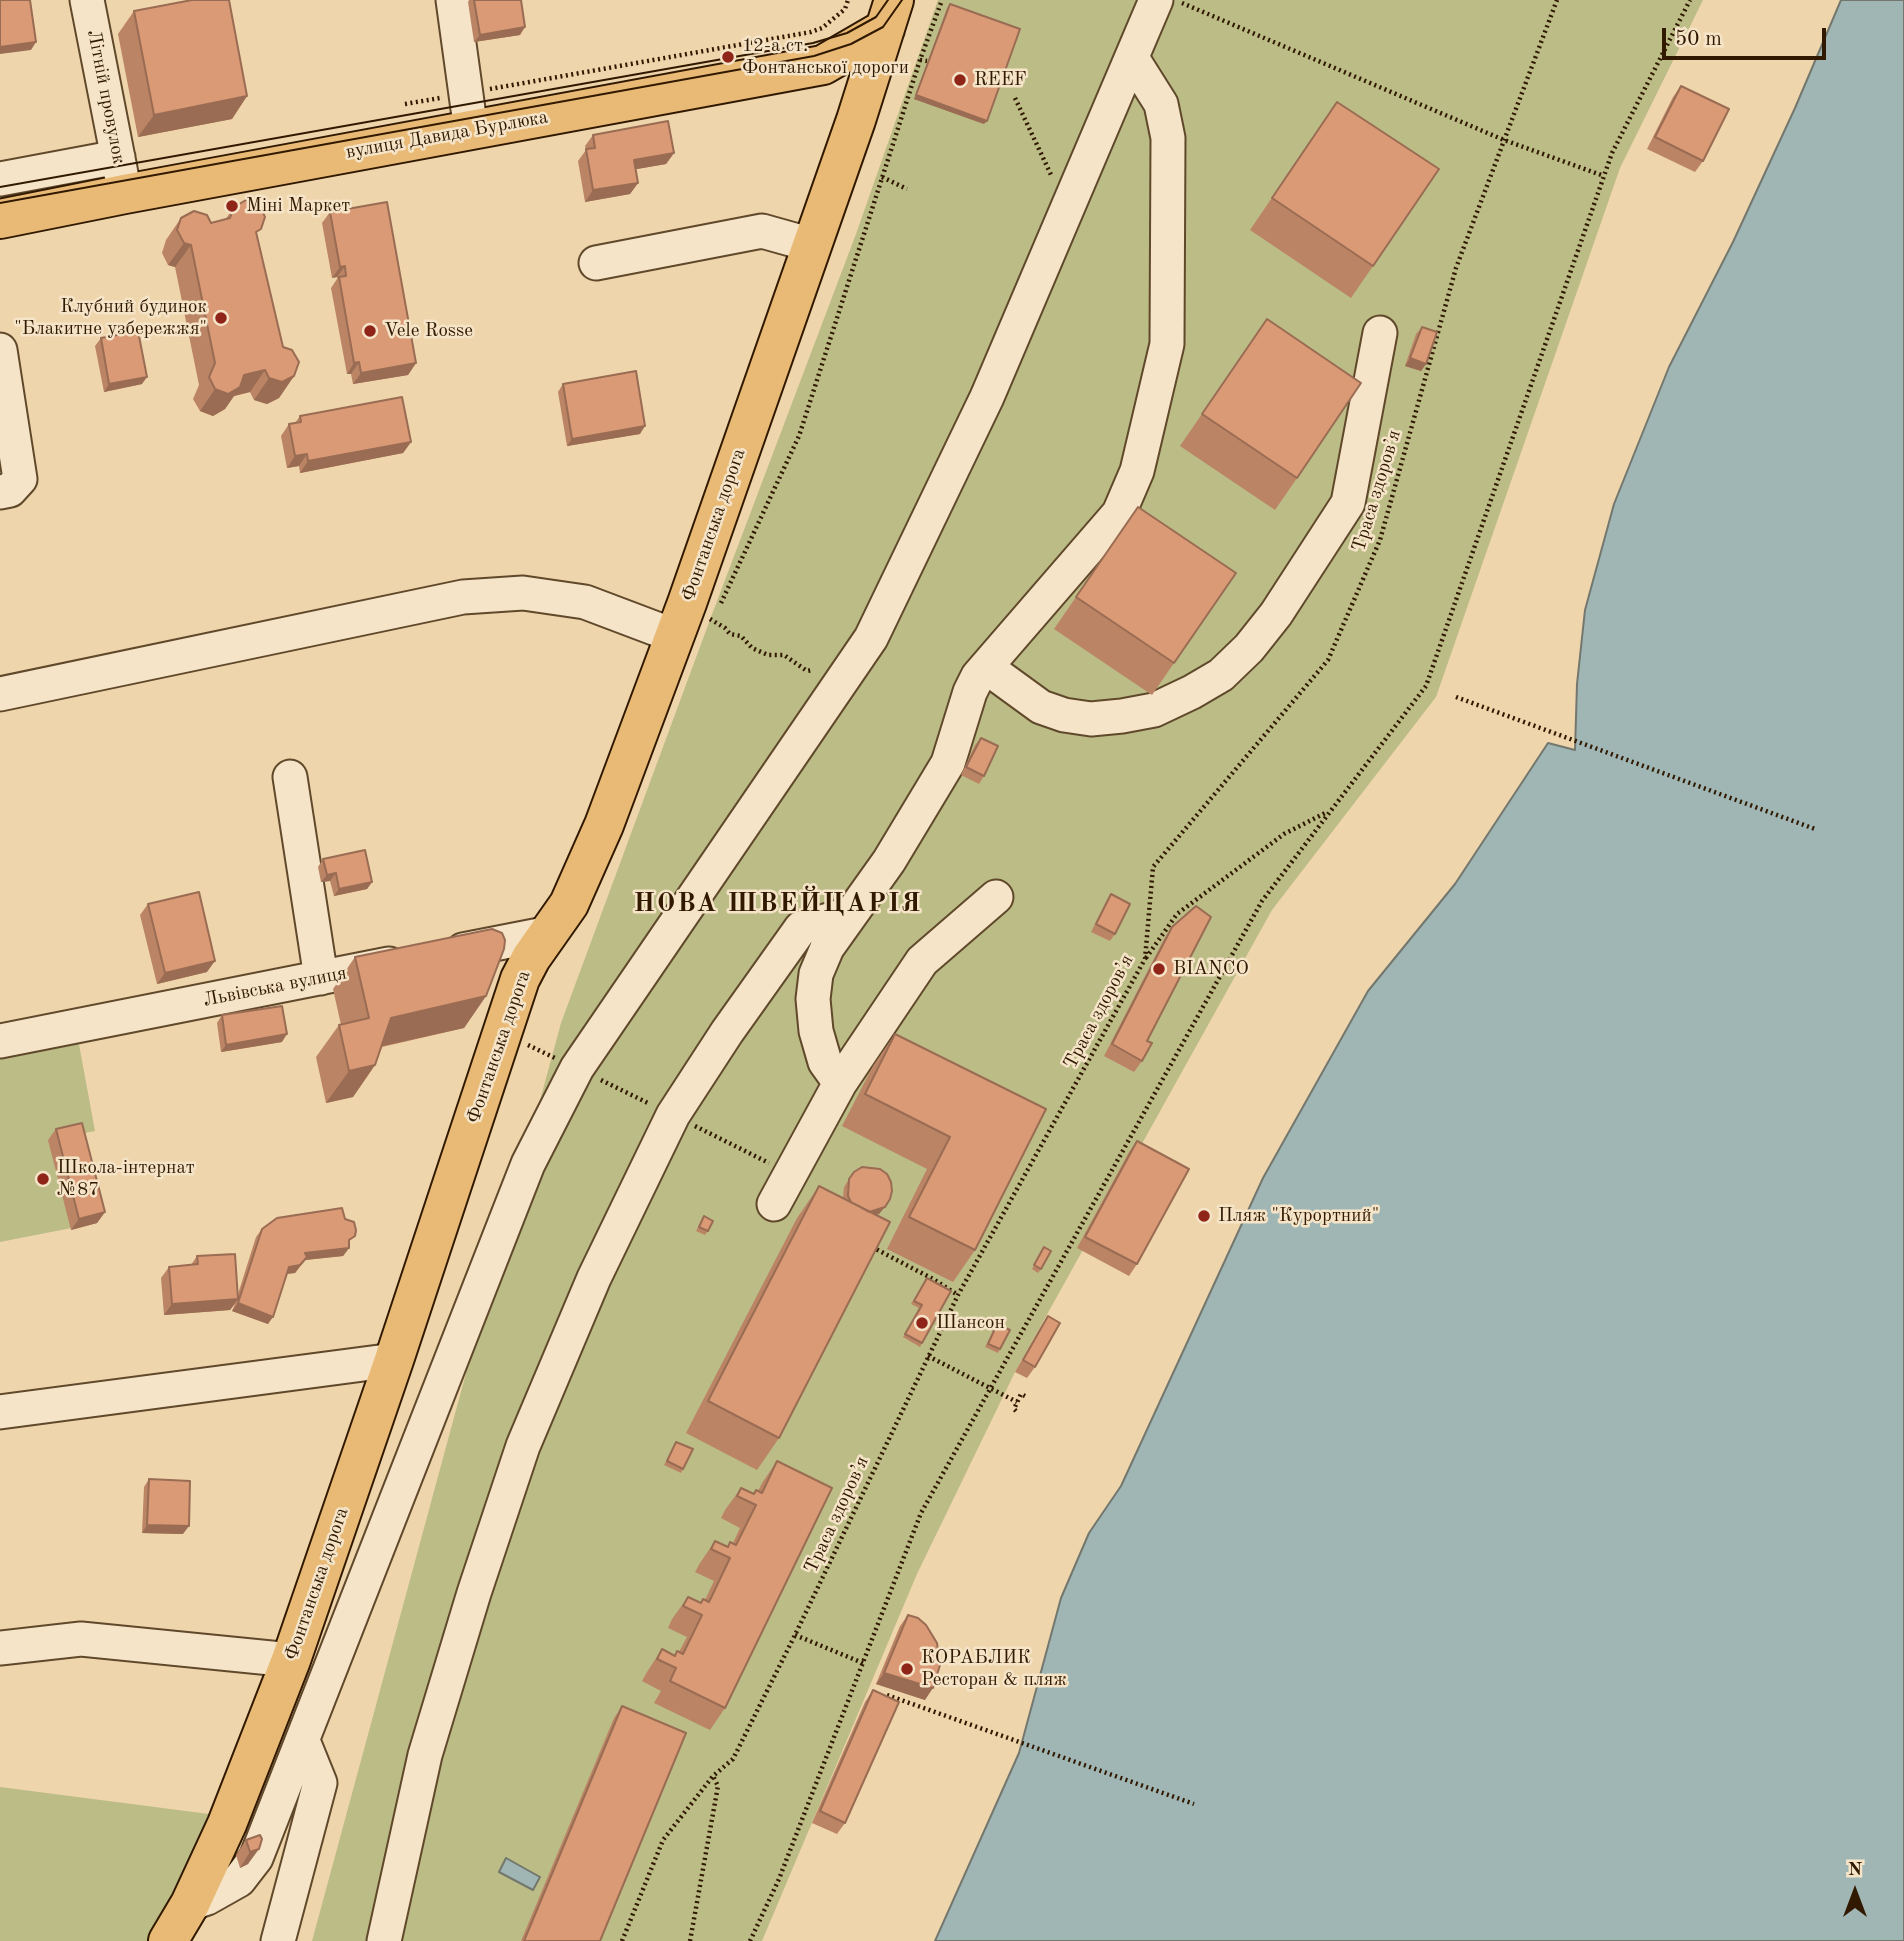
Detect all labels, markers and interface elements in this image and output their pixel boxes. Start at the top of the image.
scale bar [1666,14,1830,58]
street label: Літній провулок [82,28,130,166]
text: 50 m [1675,29,1722,50]
place label: 12-а ст. Фонтанської дороги [742,35,909,79]
marker: 12-а ст. Фонтанської дороги [720,49,736,65]
place label: REEF [974,69,1027,91]
marker: REEF [952,72,968,88]
street label: вулиця Давида Бурлюка [344,106,550,164]
place label: Міні Маркет [246,195,350,217]
marker: Міні Маркет [224,198,240,214]
place label: Клубний будинок "Блакитне узбережжя" [14,296,207,340]
marker: Клубний будинок "Блакитне узбережжя" [213,310,229,326]
place label: Vele Rosse [384,320,473,342]
marker: Vele Rosse [362,323,378,339]
street label: Траса здоров’я [1348,427,1406,555]
street label: Фонтанська дорога [677,446,751,604]
district label: НОВА ШВЕЙЦАРІЯ [635,888,921,920]
street label: Траса здоров’я [1059,951,1139,1073]
place label: BIANCO [1173,958,1249,980]
marker: BIANCO [1151,961,1167,977]
street label: Львівська вулиця [201,962,349,1012]
street label: Фонтанська дорога [462,968,536,1126]
place label: Школа-інтернат №87 [57,1157,195,1201]
marker: Школа-інтернат №87 [35,1171,51,1187]
place label: Пляж "Курортний" [1218,1205,1379,1227]
marker: Пляж "Курортний" [1196,1208,1212,1224]
place label: Шансон [936,1312,1005,1334]
marker: Шансон [914,1315,930,1331]
street label: Траса здоров’я [800,1453,874,1577]
street label: Фонтанська дорога [280,1505,354,1663]
place label: КОРАБЛИК Ресторан & пляж [921,1647,1067,1691]
marker: КОРАБЛИК Ресторан & пляж [899,1661,915,1677]
north arrow [1820,1857,1890,1927]
text: N [1848,1861,1862,1880]

